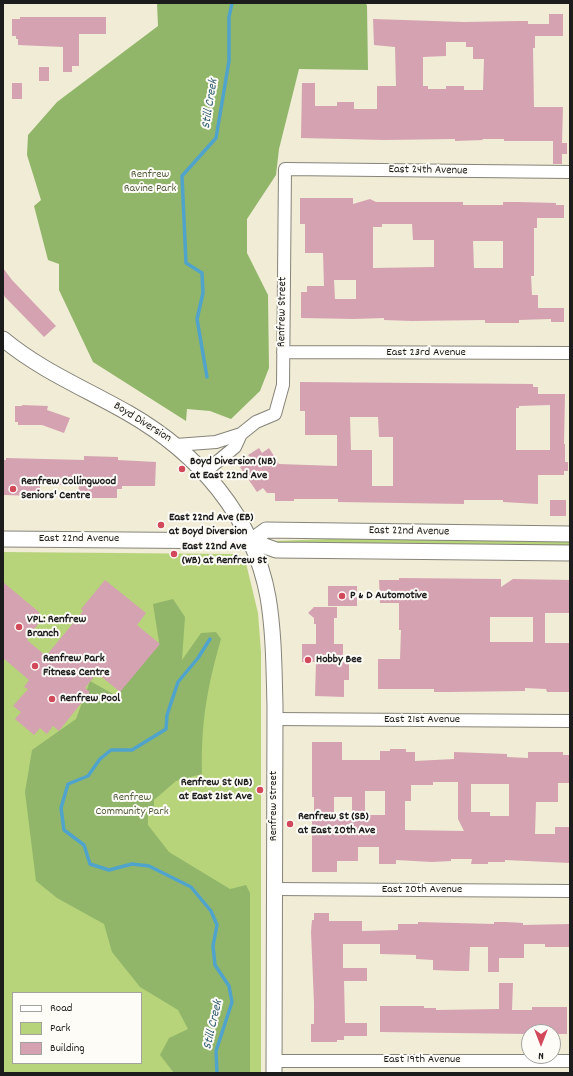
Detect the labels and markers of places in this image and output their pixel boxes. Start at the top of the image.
place label: Boyd Diversion (NB) at East 22nd Ave [190,455,276,483]
marker: Boyd Diversion (NB) at East 22nd Ave [177,464,187,474]
place label: Renfrew Collingwood Seniors' Centre [21,475,116,503]
marker: Renfrew Collingwood Seniors' Centre [8,484,18,494]
place label: East 22nd Ave (EB) at Boyd Diversion [169,511,253,539]
marker: East 22nd Ave (EB) at Boyd Diversion [156,520,166,530]
place label: East 22nd Ave (WB) at Renfrew St [182,540,267,568]
marker: East 22nd Ave (WB) at Renfrew St [169,549,179,559]
place label: P & D Automotive [350,589,427,603]
marker: P & D Automotive [337,591,347,601]
place label: VPL: Renfrew Branch [27,613,86,641]
marker: VPL: Renfrew Branch [14,622,24,632]
place label: Renfrew Park Fitness Centre [43,652,110,680]
place label: Hobby Bee [316,653,362,667]
marker: Hobby Bee [303,655,313,665]
marker: Renfrew Park Fitness Centre [30,661,40,671]
place label: Renfrew Pool [60,692,120,706]
marker: Renfrew Pool [47,694,57,704]
place label: Renfrew St (NB) at East 21st Ave [179,776,252,804]
marker: Renfrew St (NB) at East 21st Ave [255,785,265,795]
place label: Renfrew St (SB) at East 20th Ave [298,810,375,838]
marker: Renfrew St (SB) at East 20th Ave [285,819,295,829]

